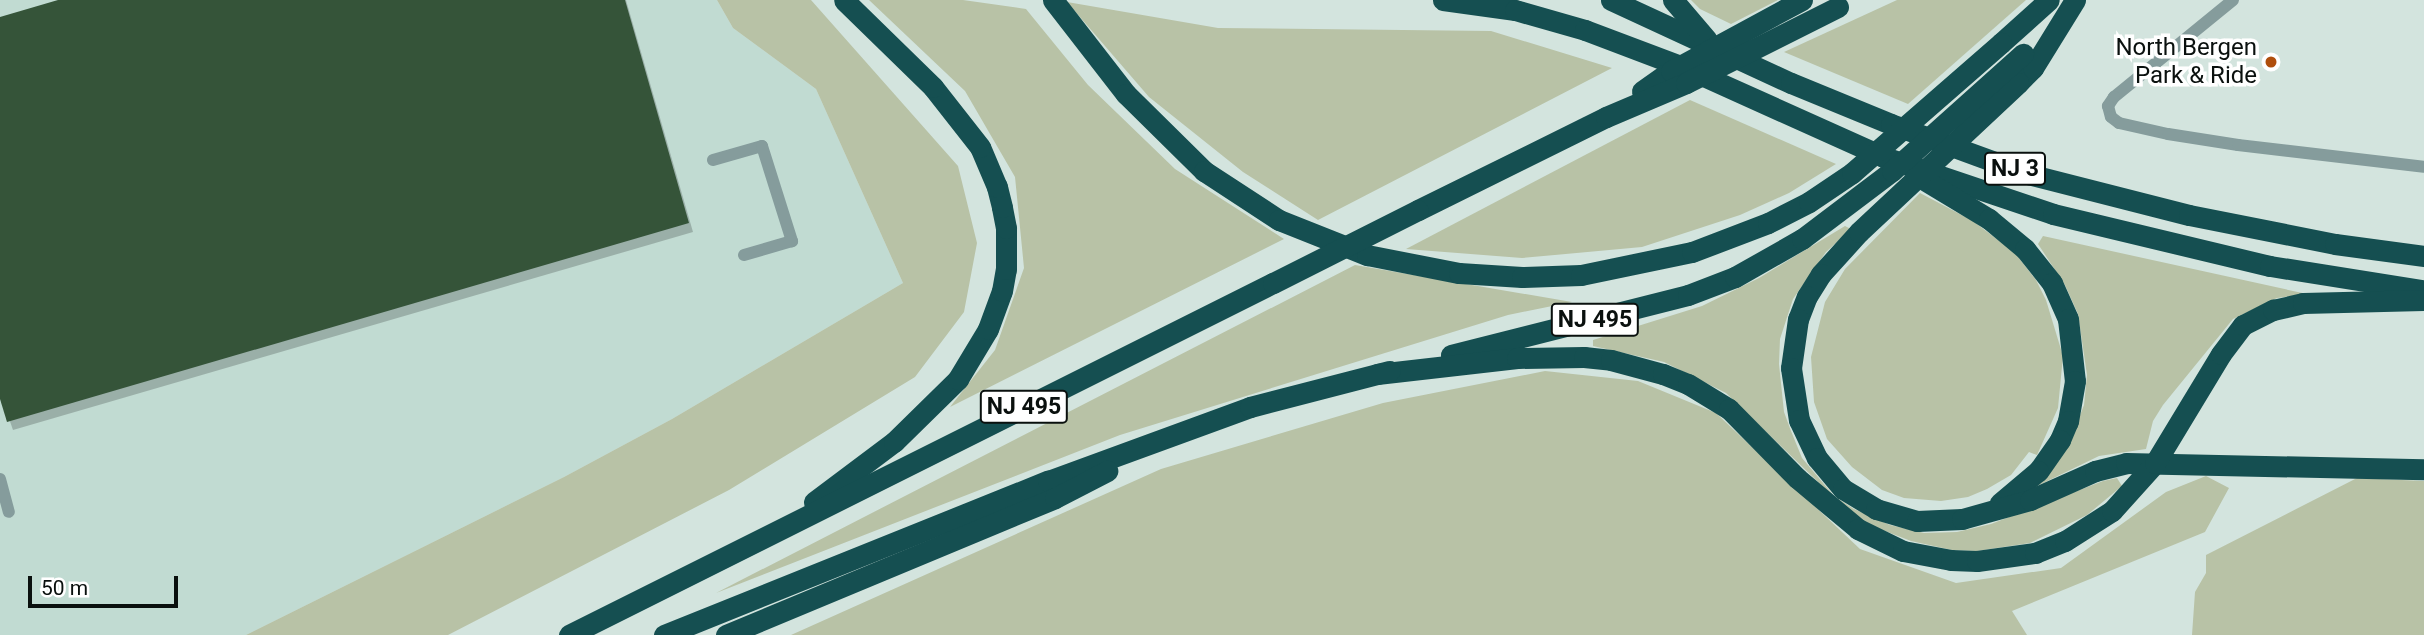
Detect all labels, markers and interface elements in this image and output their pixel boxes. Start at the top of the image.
place label: North Bergen Park & Ride [2115,34,2257,90]
marker: North Bergen Park & Ride [2263,54,2279,70]
road number: NJ 3 [1983,150,2046,188]
road number: NJ 495 [1550,300,1640,340]
road number: NJ 495 [978,388,1070,426]
scale bar [32,562,182,606]
text: 50 m [41,576,88,600]

